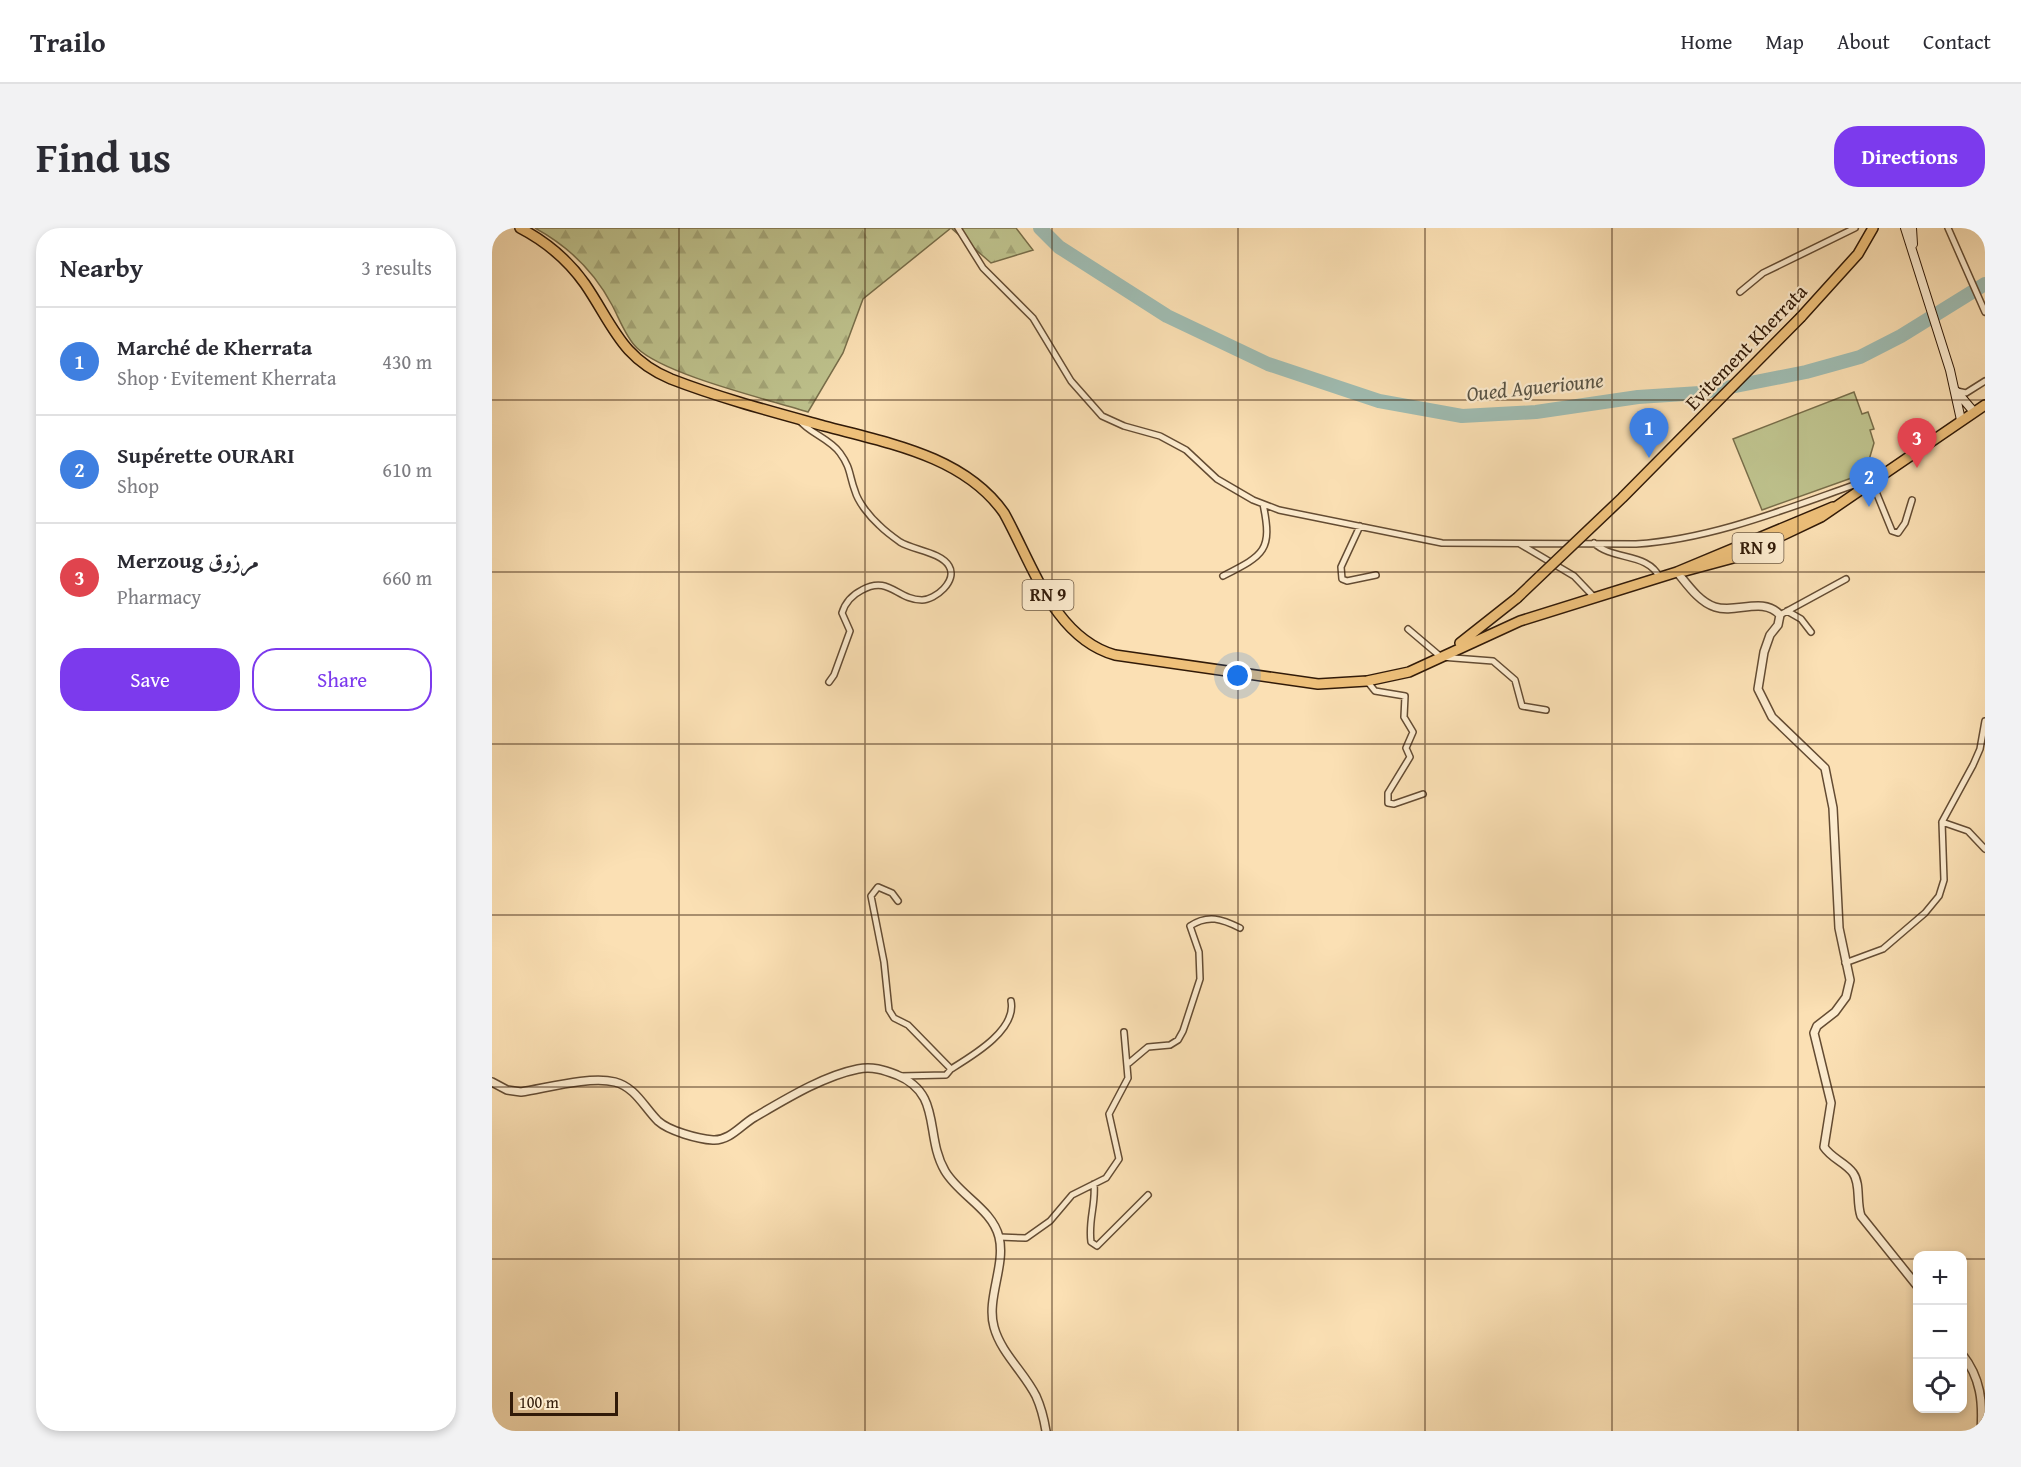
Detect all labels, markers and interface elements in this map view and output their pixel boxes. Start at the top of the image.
text: Trailo [30,21,106,62]
text: Home [1681,26,1732,57]
text: Map [1765,26,1804,57]
text: About [1837,26,1890,57]
text: Contact [1923,26,1991,57]
text: Find us [36,126,171,187]
button: Directions [1834,126,1985,187]
text: Nearby [60,248,143,287]
text: 3 results [361,253,432,282]
street label: Evitement Kherrata [1678,277,1814,416]
text: Marché de Kherrata [117,331,312,363]
text: 1 [74,347,85,376]
text: 430 m [382,347,432,376]
text: Shop · Evitement Kherrata [117,363,336,392]
water label: Oued Aguerioune [1465,364,1605,409]
pin: 1 [1630,408,1668,458]
pin: 3 [1898,418,1936,468]
text: Supérette OURARI [117,439,295,471]
text: 2 [74,455,85,484]
text: 610 m [382,455,432,484]
pin: 2 [1850,458,1888,507]
text: Shop [117,471,159,500]
road number: RN 9 [1732,533,1784,563]
text: Merzoug مرزوق [117,544,259,576]
text: 3 [74,563,85,592]
text: 660 m [382,563,432,592]
road number: RN 9 [1022,580,1074,610]
text: Pharmacy [117,582,201,611]
button: Save [60,648,240,711]
button: Share [252,648,432,711]
your location [1223,661,1252,690]
map controls [1913,1251,1967,1413]
button: + [1913,1251,1967,1305]
button: − [1913,1305,1967,1359]
button: locate [1913,1359,1967,1413]
scale bar [510,1389,618,1416]
text: 100 m [519,1390,559,1414]

